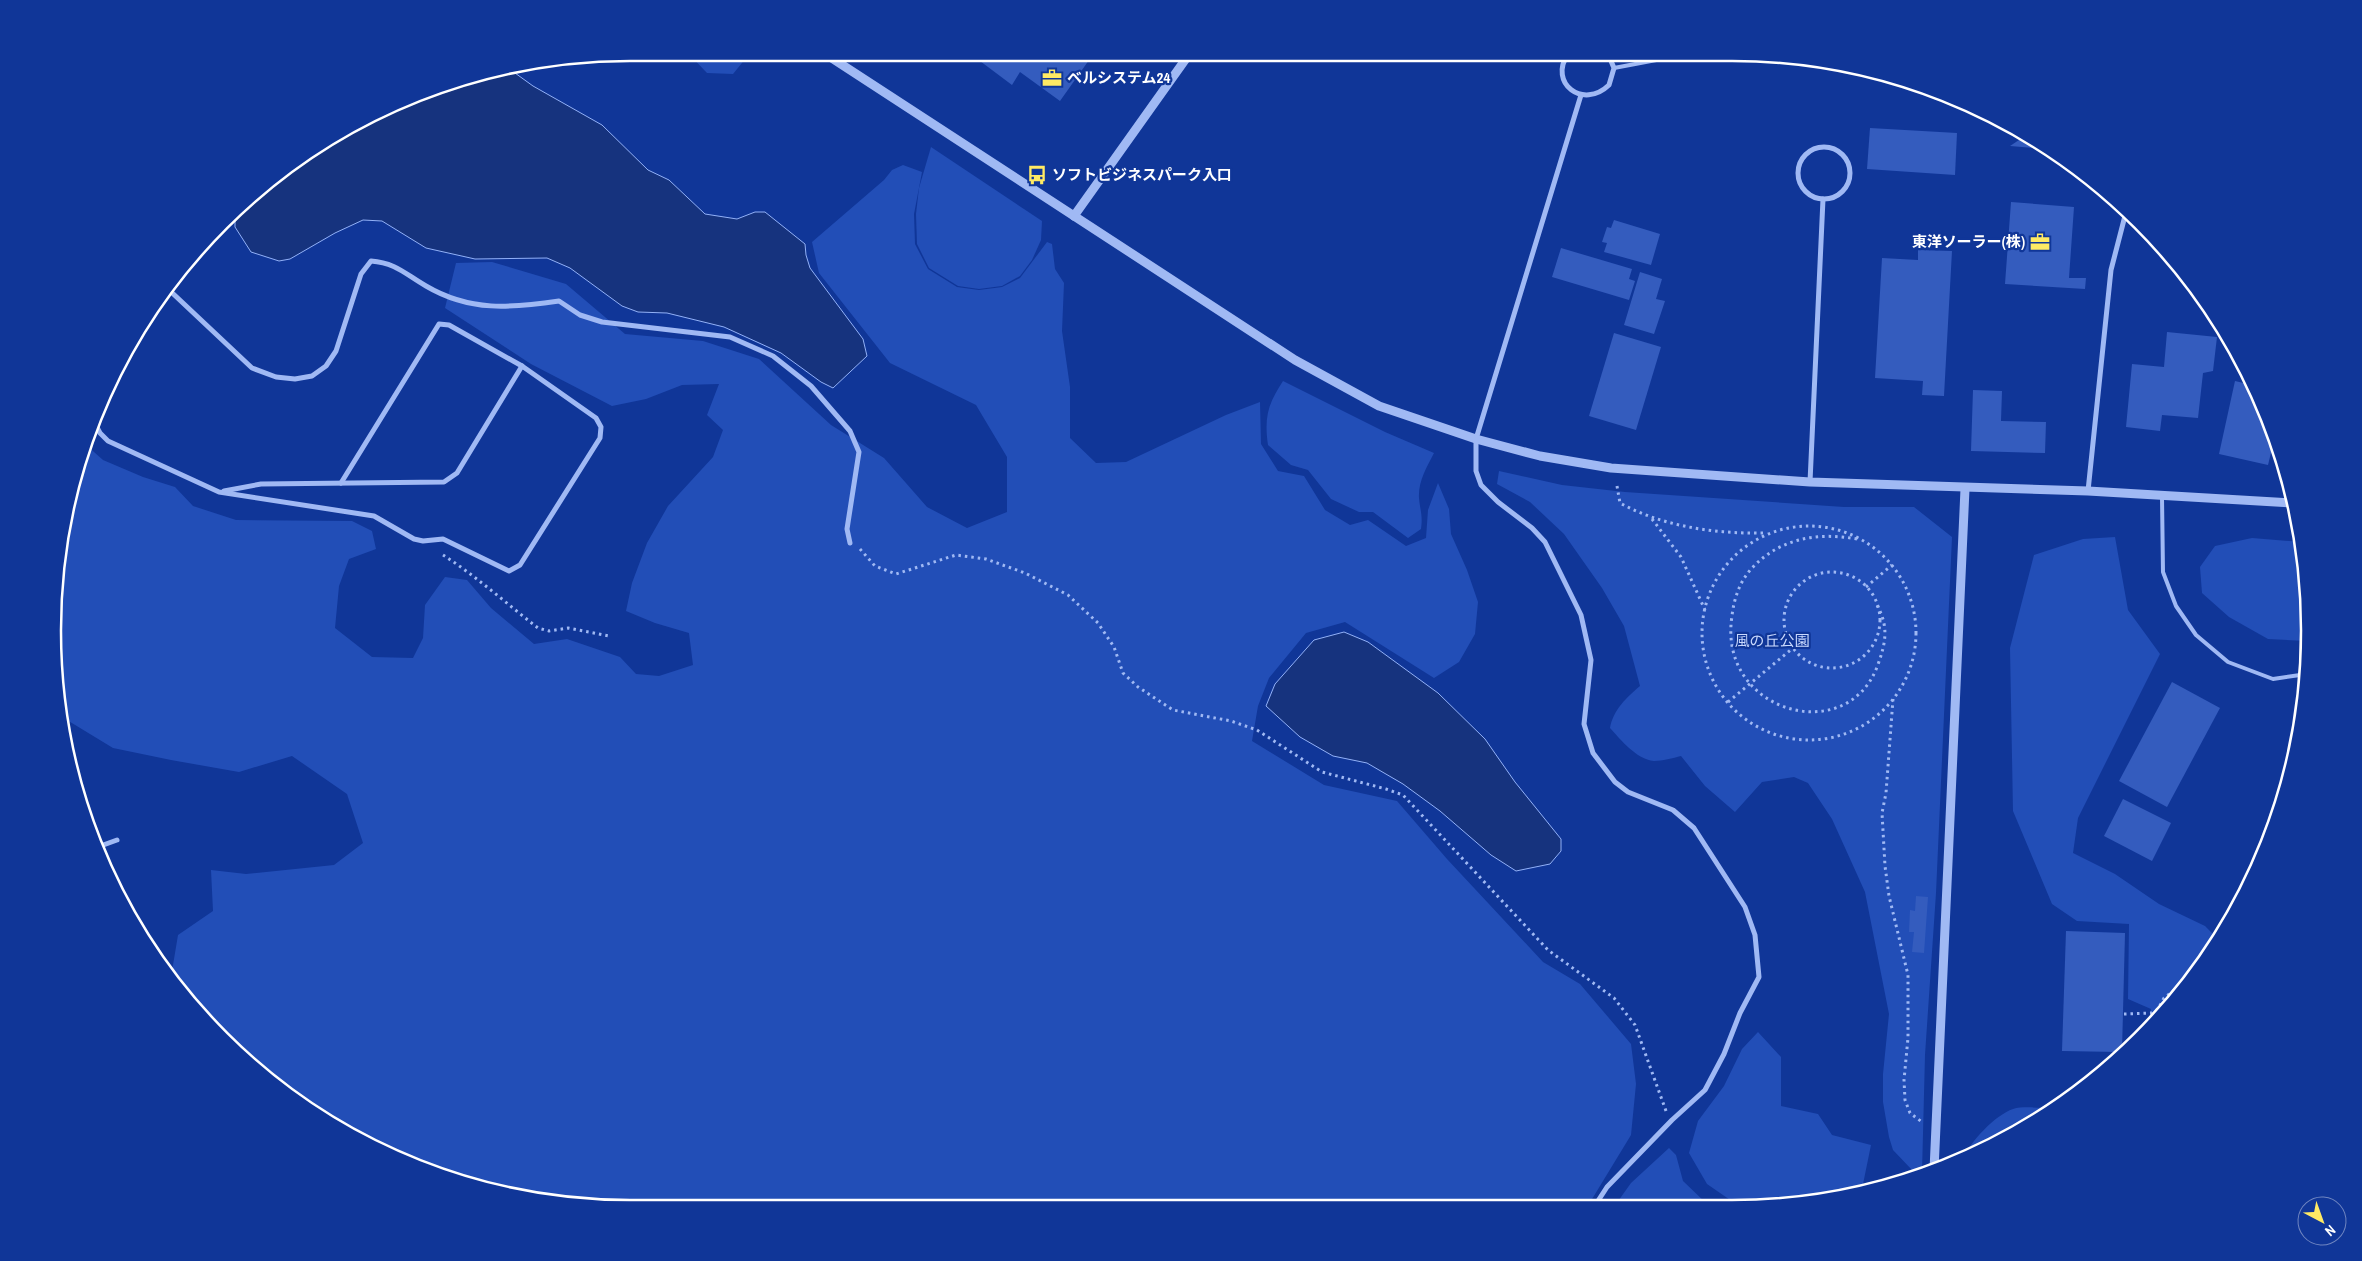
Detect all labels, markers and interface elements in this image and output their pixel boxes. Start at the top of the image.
office icon: ベルシステム24 [1041,67,1063,89]
place label: ベルシステム24 [1067,67,1170,88]
bus stop icon: ソフトビジネスパーク入口 [1026,164,1048,186]
place label: ソフトビジネスパーク入口 [1052,164,1232,185]
place label: 東洋ソーラー(株) [1912,231,2025,252]
office icon: 東洋ソーラー(株) [2029,231,2051,253]
park label: 風の丘公園 [1734,630,1810,651]
north arrow [2297,1196,2347,1246]
text: N [2321,1221,2340,1240]

